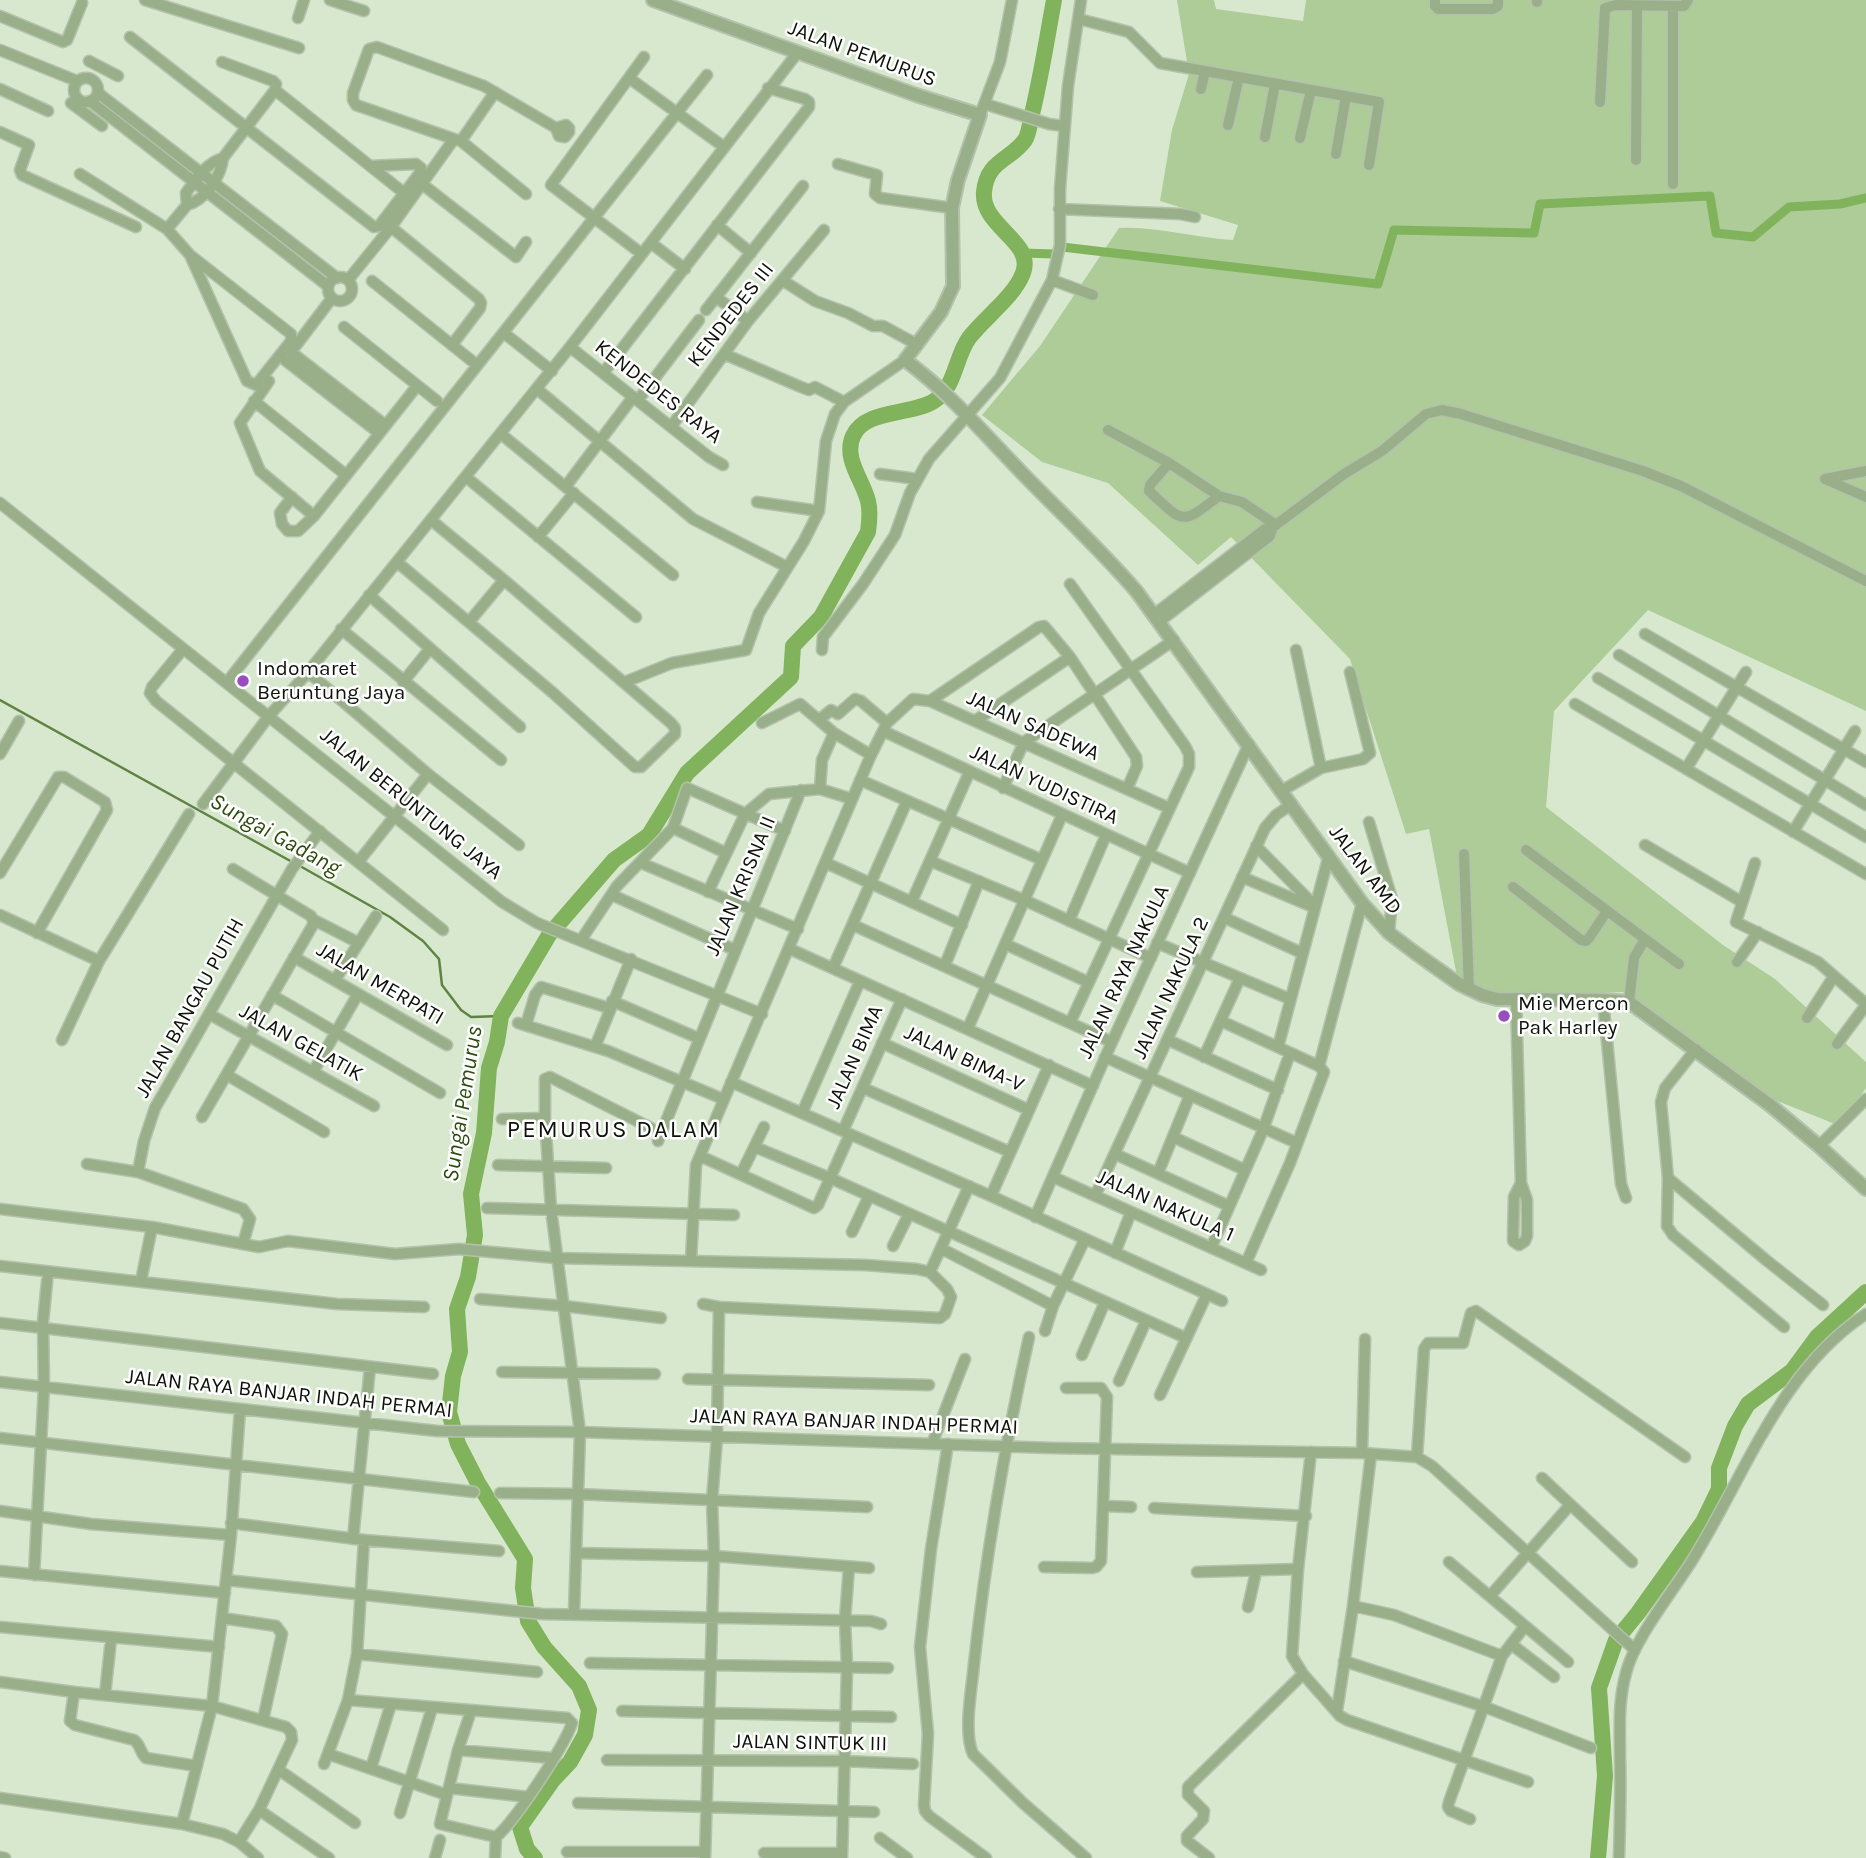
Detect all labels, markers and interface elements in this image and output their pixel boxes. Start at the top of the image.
street label: JALAN PEMURUS [784,15,940,93]
street label: KENDEDES III [682,258,780,372]
street label: KENDEDES RAYA [589,335,727,449]
place label: Indomaret Beruntung Jaya [257,656,405,706]
marker: Indomaret Beruntung Jaya [235,673,251,689]
street label: JALAN SADEWA [963,686,1103,766]
street label: JALAN BERUNTUNG JAYA [315,723,507,885]
street label: JALAN YUDISTIRA [966,740,1122,830]
water label: Sungai Gadang [205,788,345,882]
street label: JALAN KRISNA II [700,812,782,960]
street label: JALAN AMD [1323,820,1407,920]
street label: JALAN RAYA NAKULA [1073,881,1175,1063]
street label: JALAN NAKULA 2 [1127,913,1215,1063]
street label: JALAN BANGAU PUTIH [130,914,250,1102]
street label: JALAN MERPATI [312,937,448,1031]
place label: Mie Mercon Pak Harley [1518,991,1629,1041]
street label: JALAN GELATIK [235,999,367,1087]
street label: JALAN BIMA [821,1001,889,1113]
marker: Mie Mercon Pak Harley [1496,1008,1512,1024]
street label: JALAN BIMA-V [900,1020,1028,1098]
water label: Sungai Pemurus [437,1024,489,1184]
district label: PEMURUS DALAM [508,1116,720,1144]
street label: JALAN NAKULA 1 [1092,1164,1238,1248]
street label: JALAN RAYA BANJAR INDAH PERMAI [124,1364,454,1424]
street label: JALAN RAYA BANJAR INDAH PERMAI [689,1404,1019,1440]
street label: JALAN SINTUK III [733,1729,887,1757]

